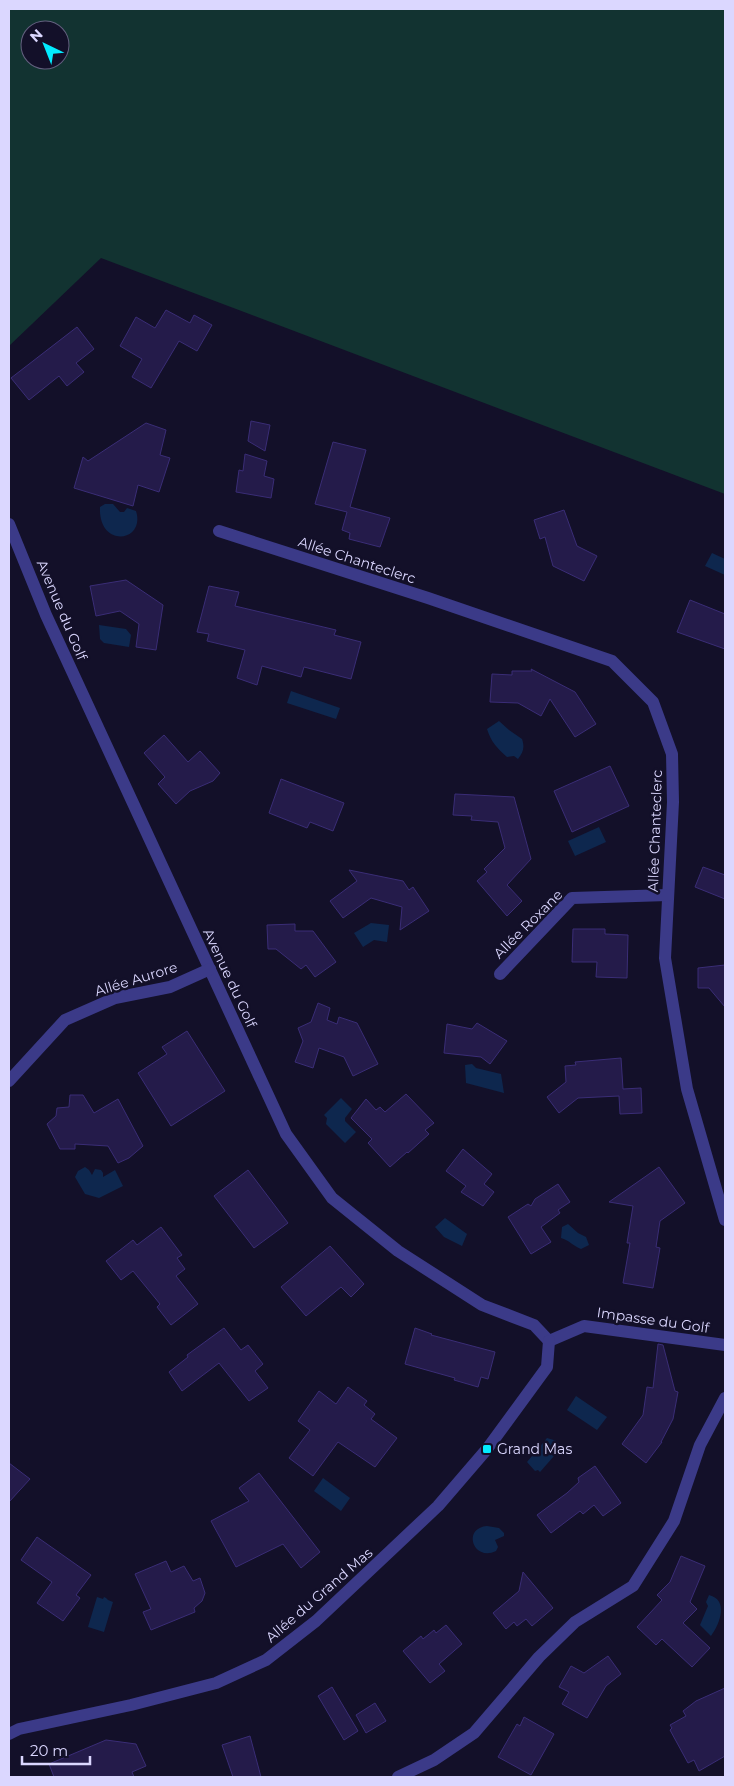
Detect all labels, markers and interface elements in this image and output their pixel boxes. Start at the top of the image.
north arrow [20,20,70,70]
text: N [26,25,46,46]
street label: Allée Chanteclerc [296,533,418,588]
street label: Avenue du Golf [33,557,92,664]
street label: Allée Chanteclerc [644,769,666,893]
street label: Allée Roxane [490,886,566,962]
street label: Avenue du Golf [199,926,261,1032]
street label: Allée Aurore [92,958,180,1000]
street label: Impasse du Golf [596,1303,712,1337]
place label: Grand Mas [497,1440,572,1458]
marker: Grand Mas [481,1443,493,1455]
street label: Allée du Grand Mas [262,1544,376,1646]
scale bar [22,1734,90,1766]
text: 20 m [30,1741,68,1760]

